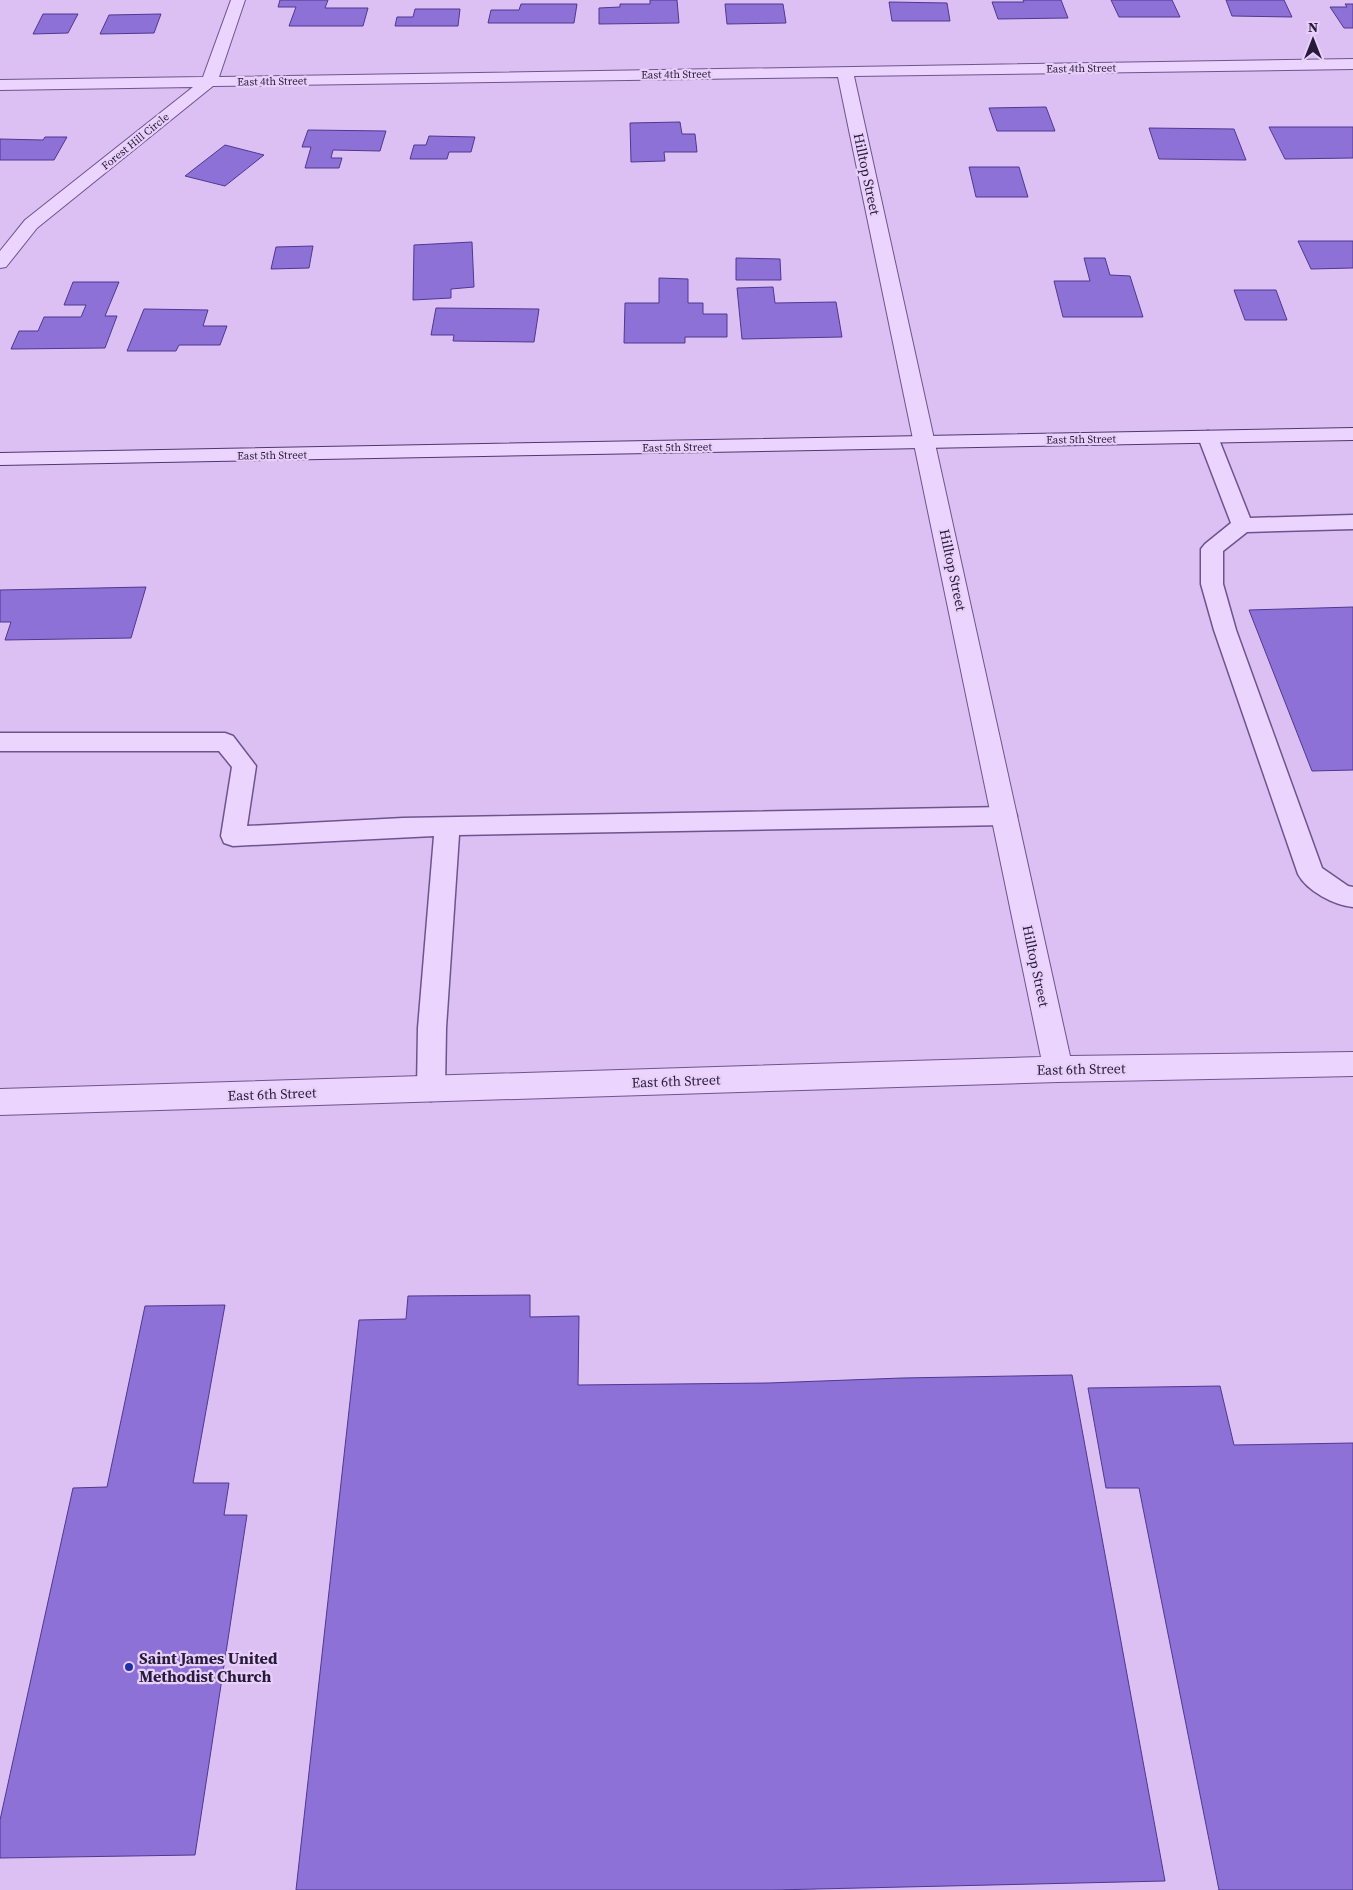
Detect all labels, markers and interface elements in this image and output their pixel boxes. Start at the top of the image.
north arrow [1288,15,1338,65]
text: N [1308,17,1318,37]
street label: East 4th Street [1046,60,1116,77]
street label: East 4th Street [641,66,711,83]
street label: East 4th Street [237,73,307,90]
street label: Forest Hill Circle [98,109,173,173]
street label: Hilltop Street [849,131,886,217]
street label: East 5th Street [1046,431,1116,448]
street label: East 5th Street [642,439,712,456]
street label: East 5th Street [237,447,307,464]
street label: Hilltop Street [935,527,972,613]
street label: Hilltop Street [1018,923,1055,1009]
street label: East 6th Street [1036,1058,1126,1080]
street label: East 6th Street [631,1069,721,1093]
street label: East 6th Street [227,1082,317,1106]
place label: Saint James United Methodist Church [139,1647,278,1687]
marker: Saint James United Methodist Church [123,1661,135,1673]

